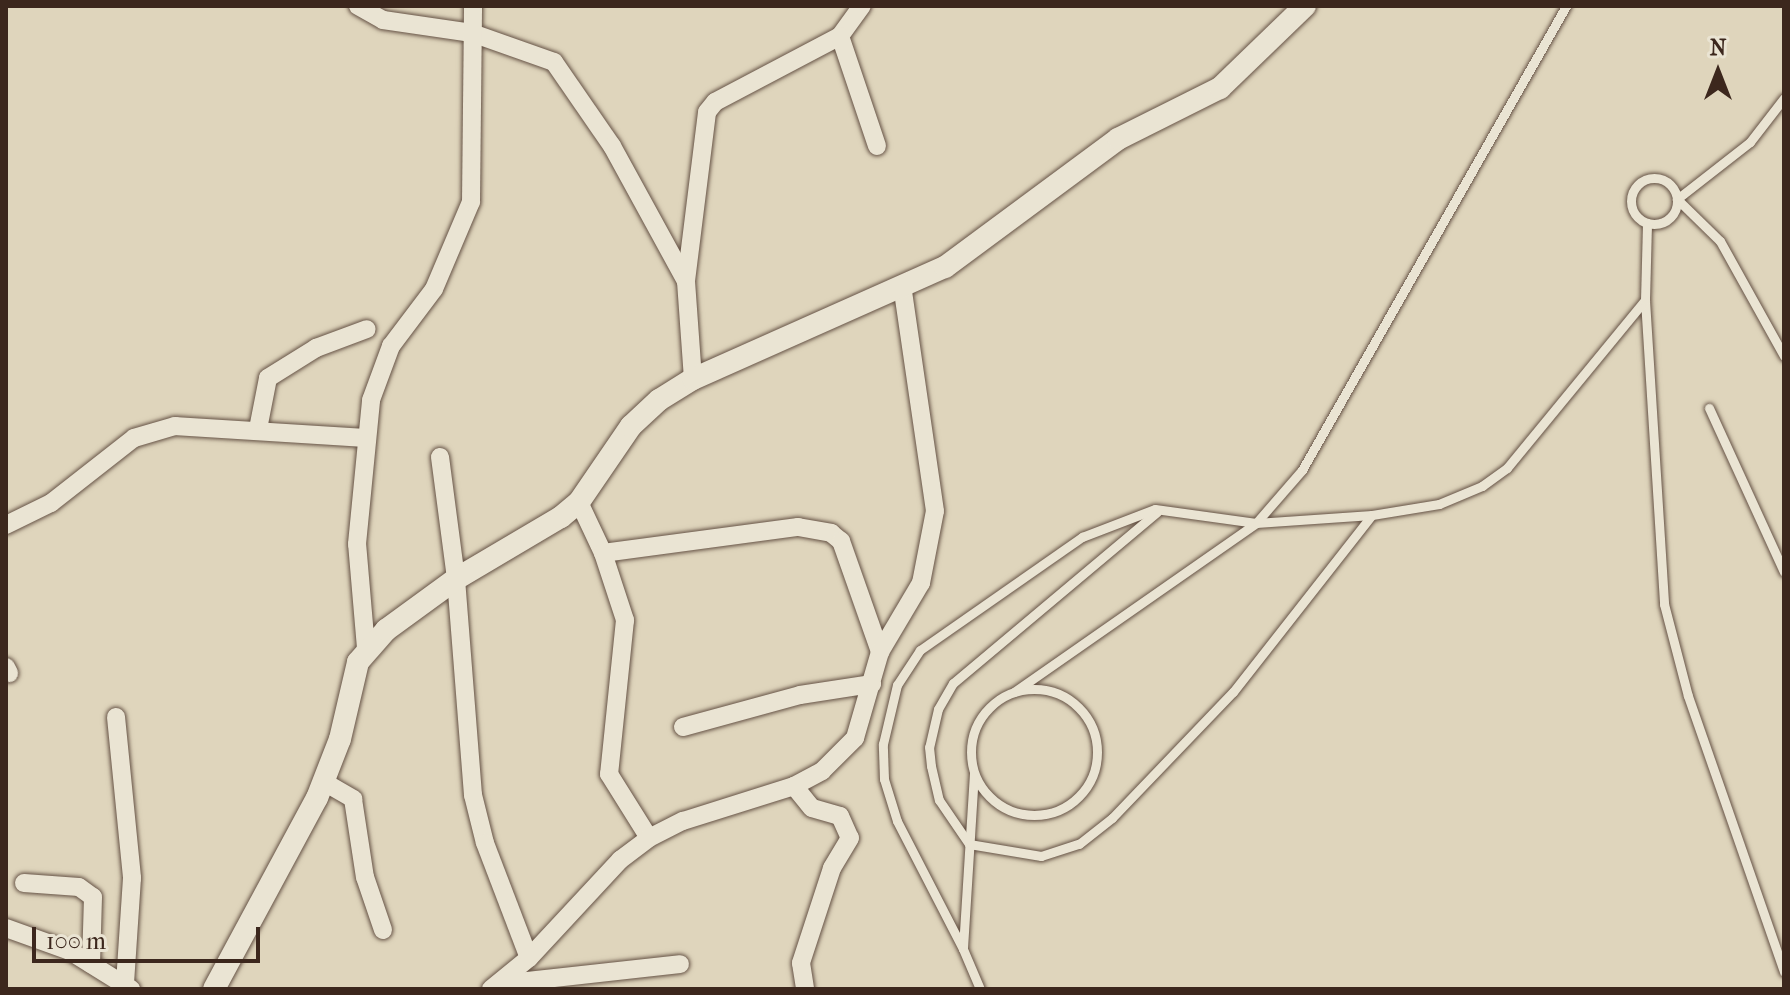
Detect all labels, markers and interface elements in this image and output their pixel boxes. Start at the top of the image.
north arrow [1678,32,1758,112]
text: N [1710,35,1726,61]
scale bar [36,911,264,961]
text: 100 m [46,927,106,955]

